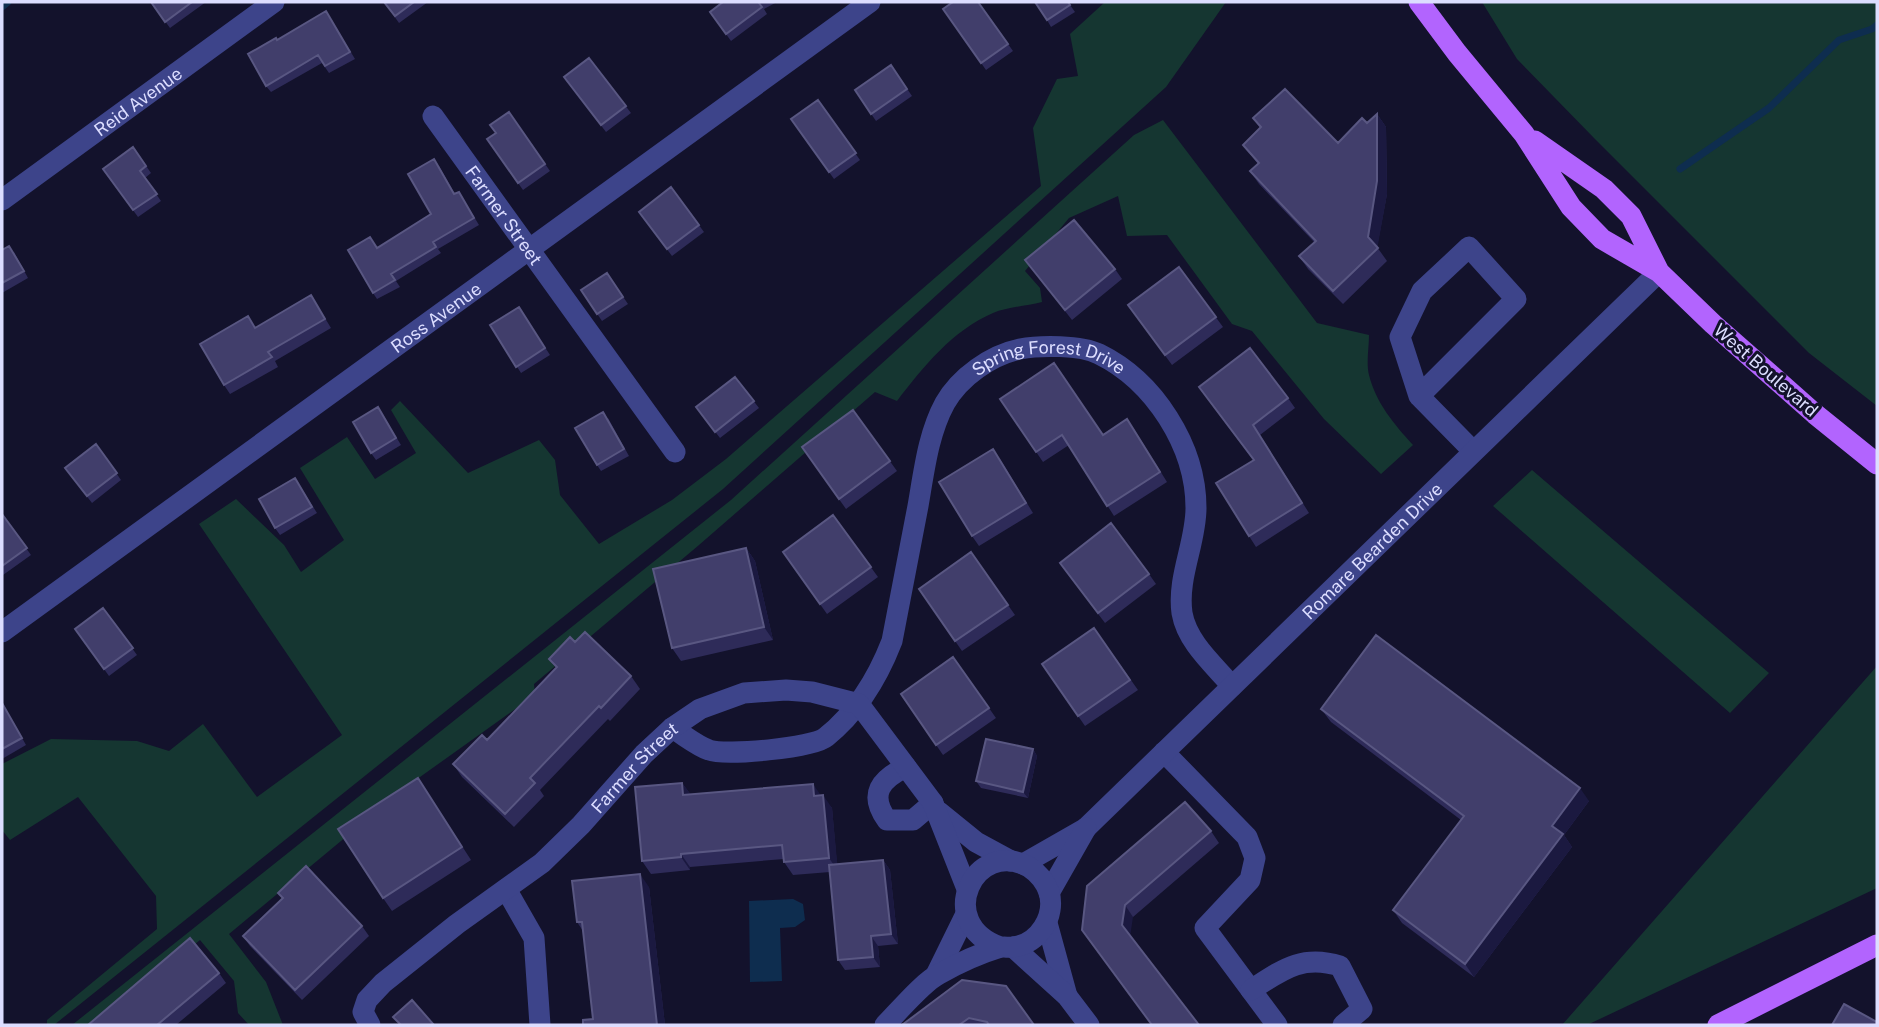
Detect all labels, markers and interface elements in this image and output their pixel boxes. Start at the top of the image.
street label: Reid Avenue [90,62,186,140]
street label: Farmer Street [461,161,547,269]
street label: Ross Avenue [387,277,485,357]
street label: West Boulevard [1710,319,1822,421]
text: Spring Forest Drive [967,336,1130,380]
street label: Spring Forest Drive [968,364,1130,388]
street label: Romare Bearden Drive [1298,478,1446,623]
street label: Farmer Street [586,717,681,817]

